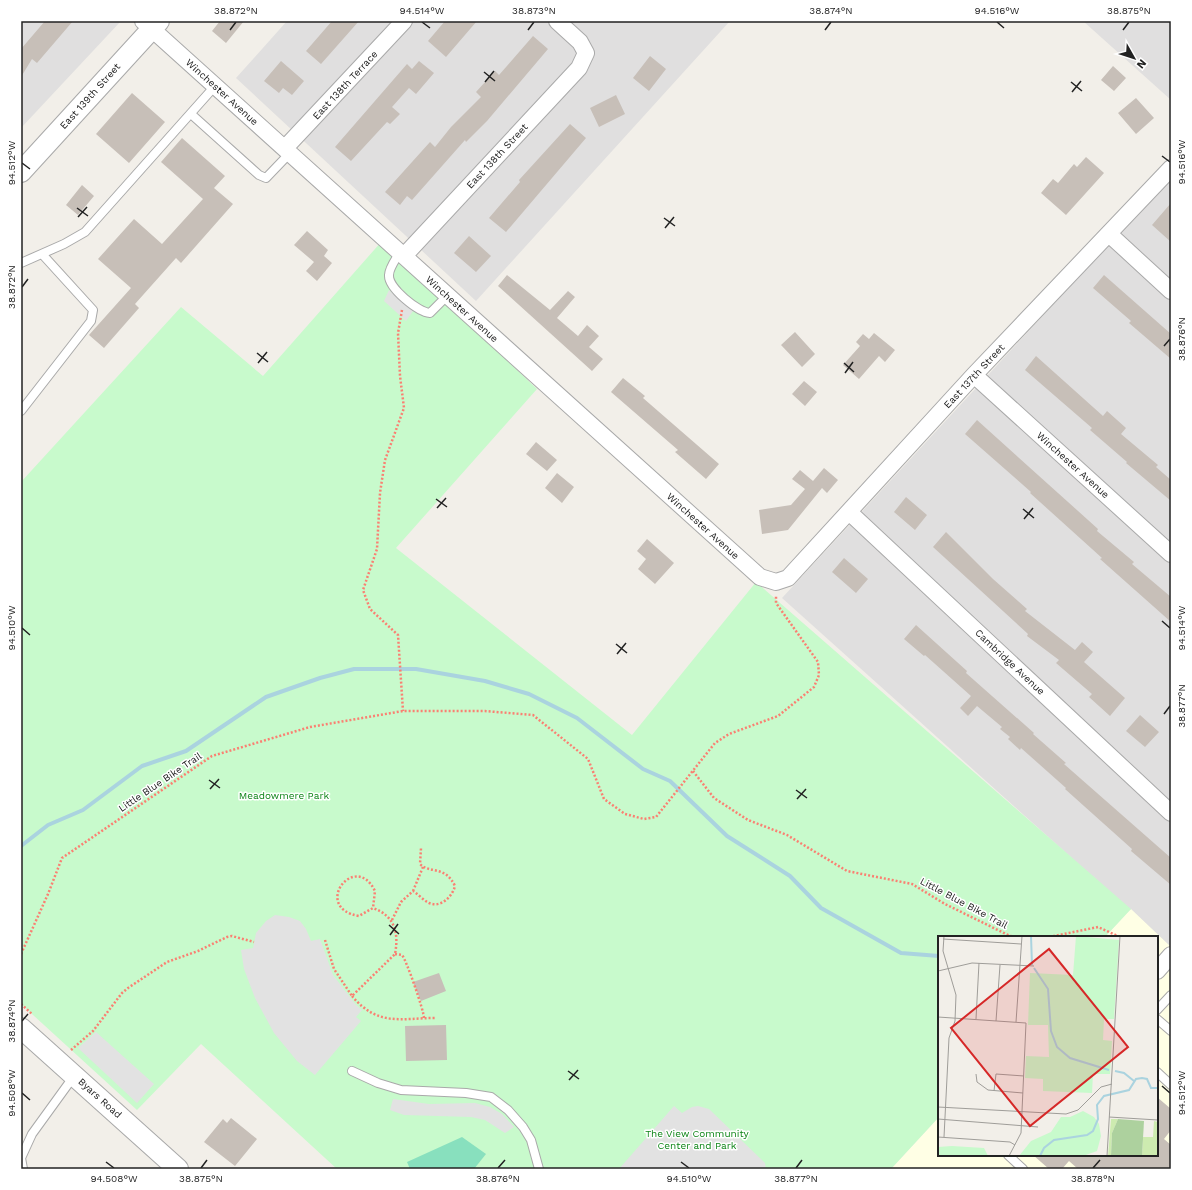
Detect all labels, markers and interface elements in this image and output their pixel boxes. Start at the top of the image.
text: 38.872°N [214,5,258,16]
text: 94.514°W [400,5,445,16]
text: 38.873°N [512,5,556,16]
text: 38.874°N [809,5,853,16]
text: 94.516°W [975,5,1020,16]
text: 38.875°N [1107,5,1151,16]
north arrow [1114,38,1154,78]
street label: East 138th Terrace [310,48,380,122]
street label: Winchester Avenue [184,57,261,128]
text: N [1134,57,1149,71]
street label: East 139th Street [58,60,123,131]
street label: East 138th Street [464,121,530,191]
text: 94.516°W [1176,139,1187,184]
text: 94.512°W [6,140,17,185]
text: 38.872°N [6,265,17,309]
street label: Winchester Avenue [424,274,501,345]
text: 38.876°N [1176,317,1187,361]
street label: East 137th Street [941,341,1007,410]
street label: Winchester Avenue [1035,430,1112,501]
street label: Winchester Avenue [665,491,742,562]
text: 94.510°W [6,605,17,650]
text: 94.514°W [1176,605,1187,650]
street label: Cambridge Avenue [973,627,1047,697]
text: 38.877°N [1176,684,1187,728]
street label: Little Blue Bike Trail [116,750,204,814]
park label: Meadowmere Park [239,790,329,801]
street label: Little Blue Bike Trail [918,875,1010,931]
inset map [938,936,1158,1156]
text: 38.874°N [6,999,17,1043]
text: 94.508°W [6,1069,17,1117]
text: 94.512°W [1176,1070,1187,1115]
street label: Byars Road [76,1076,124,1120]
park label: The View Community Center and Park [645,1128,750,1151]
text: 94.508°W [90,1173,138,1184]
text: 38.875°N [179,1173,223,1184]
text: 38.876°N [476,1173,520,1184]
text: 94.510°W [667,1173,712,1184]
text: 38.877°N [774,1173,818,1184]
text: 38.878°N [1071,1173,1115,1184]

